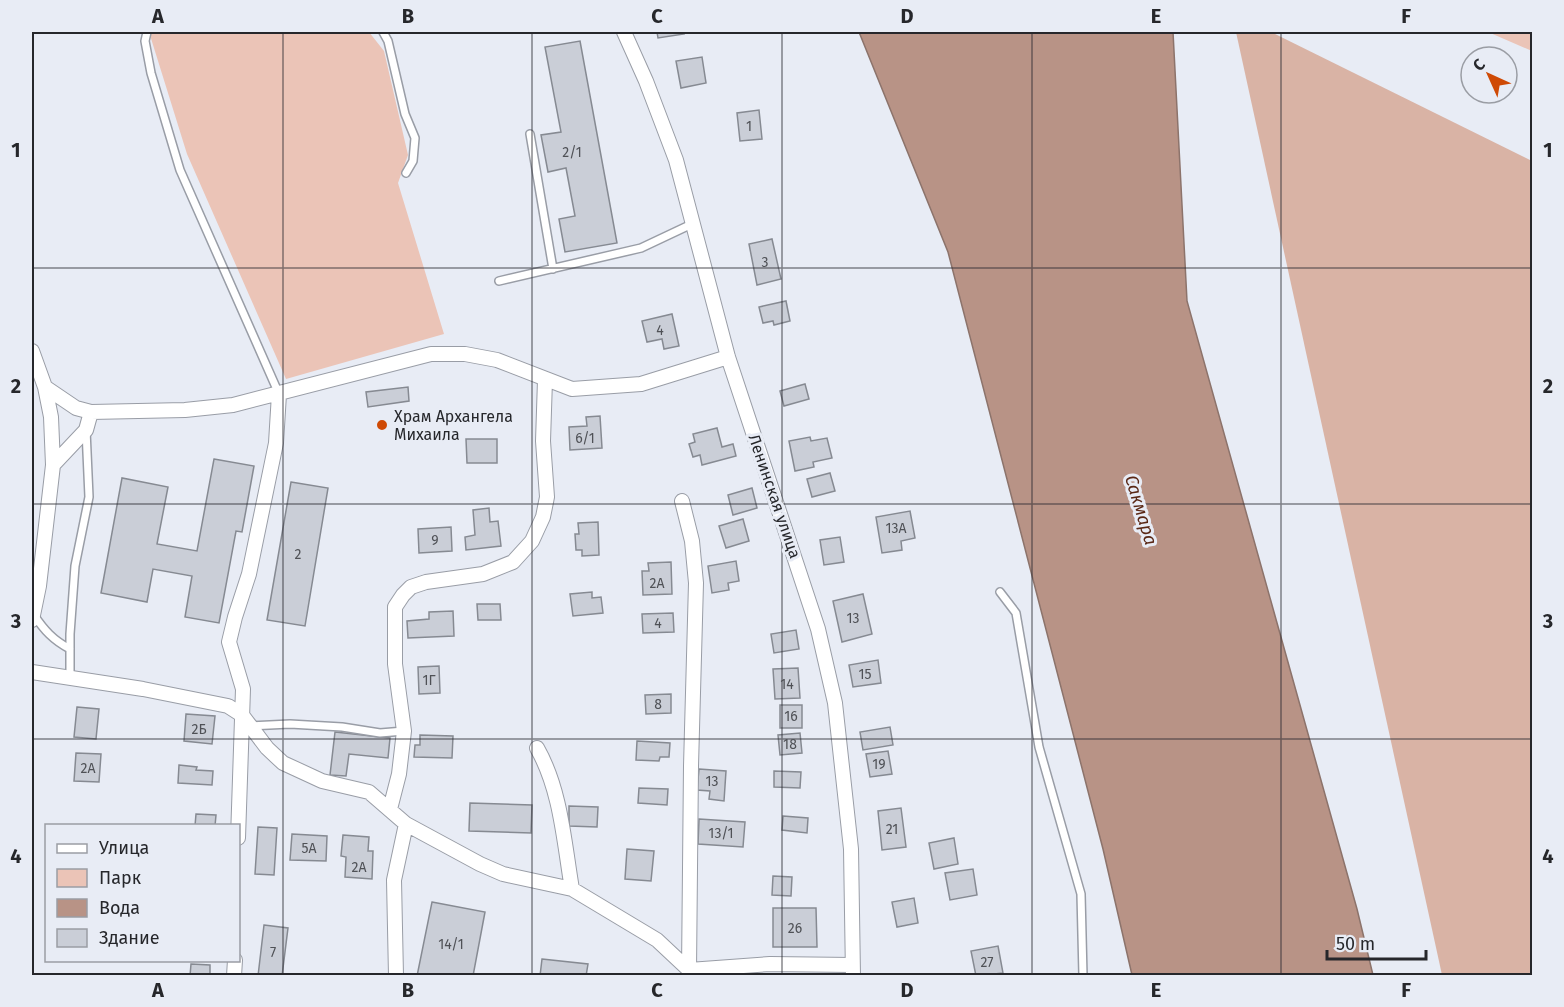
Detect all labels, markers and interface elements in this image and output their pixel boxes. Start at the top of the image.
text: A [151,4,165,28]
text: B [402,4,414,28]
text: C [651,4,663,28]
text: D [900,4,914,28]
text: E [1151,4,1161,28]
text: F [1401,4,1411,28]
north arrow [1459,45,1519,105]
text: С [1469,54,1489,75]
house number: 1 [746,118,752,135]
text: 1 [11,138,21,162]
text: 1 [1543,138,1553,162]
house number: 2/1 [562,144,582,161]
house number: 3 [762,254,769,271]
house number: 4 [656,322,664,339]
text: 2 [11,374,21,398]
text: 2 [1543,374,1553,398]
place label: Храм Архангела Михаила [394,407,513,444]
marker: Храм Архангела Михаила [375,418,389,432]
house number: 6/1 [575,430,595,447]
street label: Ленинская улица [744,432,805,561]
water label: Сакмара [1120,472,1162,548]
house number: 13А [885,520,907,537]
house number: 9 [431,532,439,549]
house number: 2 [295,546,302,563]
house number: 2А [650,575,664,592]
text: 3 [10,609,21,633]
text: 3 [1542,609,1553,633]
house number: 13 [846,610,860,627]
house number: 4 [654,615,662,632]
house number: 15 [858,666,872,683]
house number: 1Г [422,672,436,689]
house number: 14 [780,676,794,693]
house number: 8 [654,696,662,713]
house number: 16 [784,708,798,725]
house number: 2Б [191,721,207,738]
house number: 18 [783,736,797,753]
house number: 19 [872,756,886,773]
house number: 2А [81,760,95,777]
house number: 13 [705,773,719,790]
house number: 21 [886,821,898,838]
legend [45,824,240,962]
house number: 13/1 [708,825,734,842]
text: Улица [99,837,149,859]
house number: 5А [301,840,317,857]
text: 4 [10,844,22,868]
text: 4 [1542,844,1554,868]
house number: 2А [352,859,366,876]
text: Парк [99,867,142,889]
text: Вода [99,897,140,919]
house number: 26 [788,920,802,937]
scale bar [1327,923,1426,961]
text: Здание [99,927,160,949]
text: 50 m [1336,933,1375,955]
house number: 14/1 [438,936,464,953]
house number: 7 [270,944,276,961]
house number: 27 [980,954,994,971]
text: A [151,978,165,1002]
text: B [402,978,414,1002]
text: C [651,978,663,1002]
text: D [900,978,914,1002]
text: E [1151,978,1161,1002]
text: F [1401,978,1411,1002]

